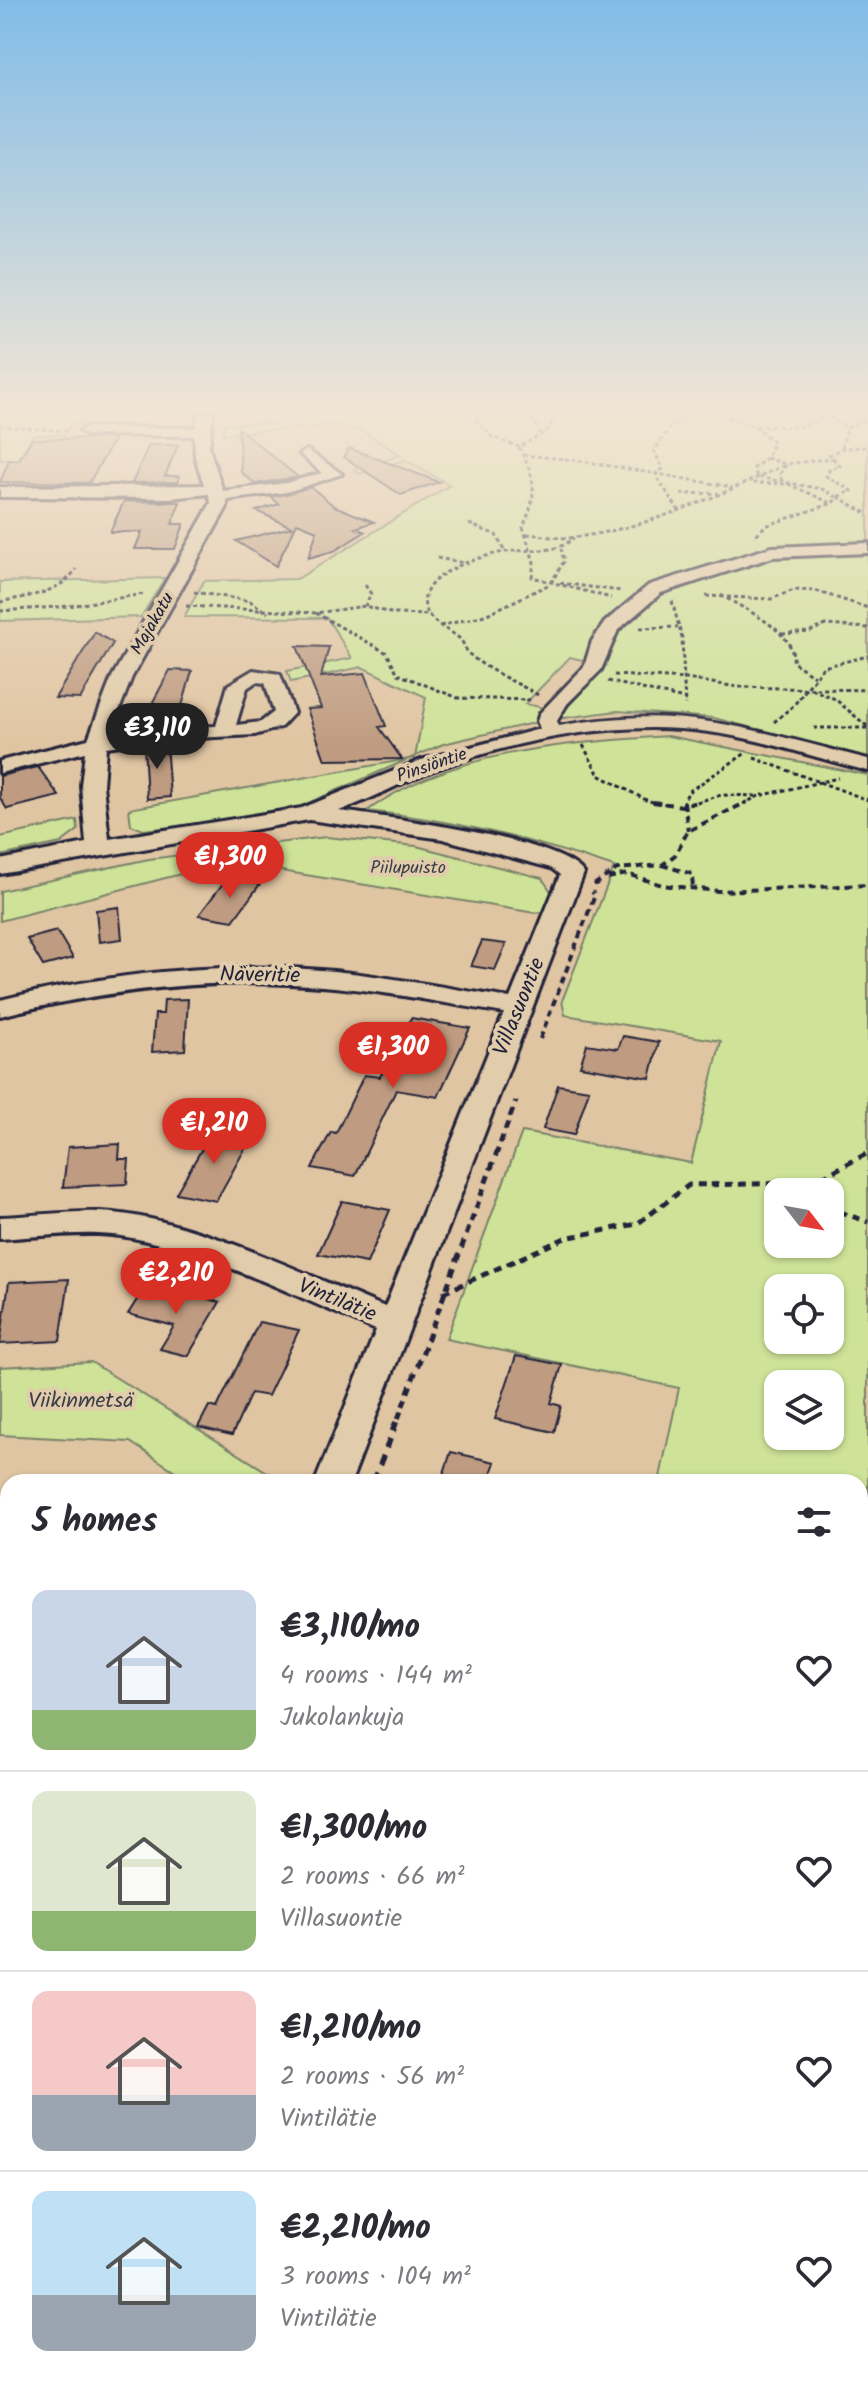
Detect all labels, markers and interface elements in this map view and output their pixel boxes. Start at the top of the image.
street label: Majakatu [123,587,183,661]
pin: €3,110 [92,703,222,771]
text: €3,110 [124,708,190,750]
street label: Pinsiöntie [393,740,471,792]
pin: €1,300 [165,832,295,900]
text: €1,300 [194,837,266,879]
park label: Piilupuisto [370,854,446,883]
street label: Villasuontie [484,952,556,1061]
street label: Näveritie [219,958,301,994]
pin: €1,300 [328,1022,458,1090]
text: €1,300 [357,1027,429,1069]
pin: €1,210 [149,1098,279,1166]
text: €1,210 [180,1103,248,1145]
north arrow [764,1178,844,1258]
map controls [764,1178,844,1450]
pin: €2,210 [111,1248,241,1316]
text: €2,210 [139,1253,213,1295]
street label: Vintilätie [293,1269,382,1333]
button: locate [764,1274,844,1354]
button: layers [764,1370,844,1450]
park label: Viikinmetsä [28,1384,135,1419]
text: 5 homes [32,1495,157,1549]
icon: filters [792,1500,836,1544]
text: €3,110/mo [280,1601,420,1655]
icon: home [96,1622,192,1718]
icon: heart [792,1648,836,1692]
text: 4 rooms · 144 m² [280,1655,472,1697]
text: Jukolankuja [280,1697,405,1739]
text: €1,300/mo [280,1802,427,1856]
icon: home [96,1823,192,1919]
icon: heart [792,1849,836,1893]
text: 2 rooms · 66 m² [280,1856,465,1898]
text: Villasuontie [280,1898,402,1940]
text: €1,210/mo [280,2002,421,2056]
icon: home [96,2023,192,2119]
icon: heart [792,2049,836,2093]
text: 2 rooms · 56 m² [280,2056,464,2098]
text: Vintilätie [280,2098,377,2140]
text: €2,210/mo [280,2202,431,2256]
icon: home [96,2223,192,2319]
icon: heart [792,2249,836,2293]
text: 3 rooms · 104 m² [280,2256,471,2298]
text: Vintilätie [280,2298,377,2340]

